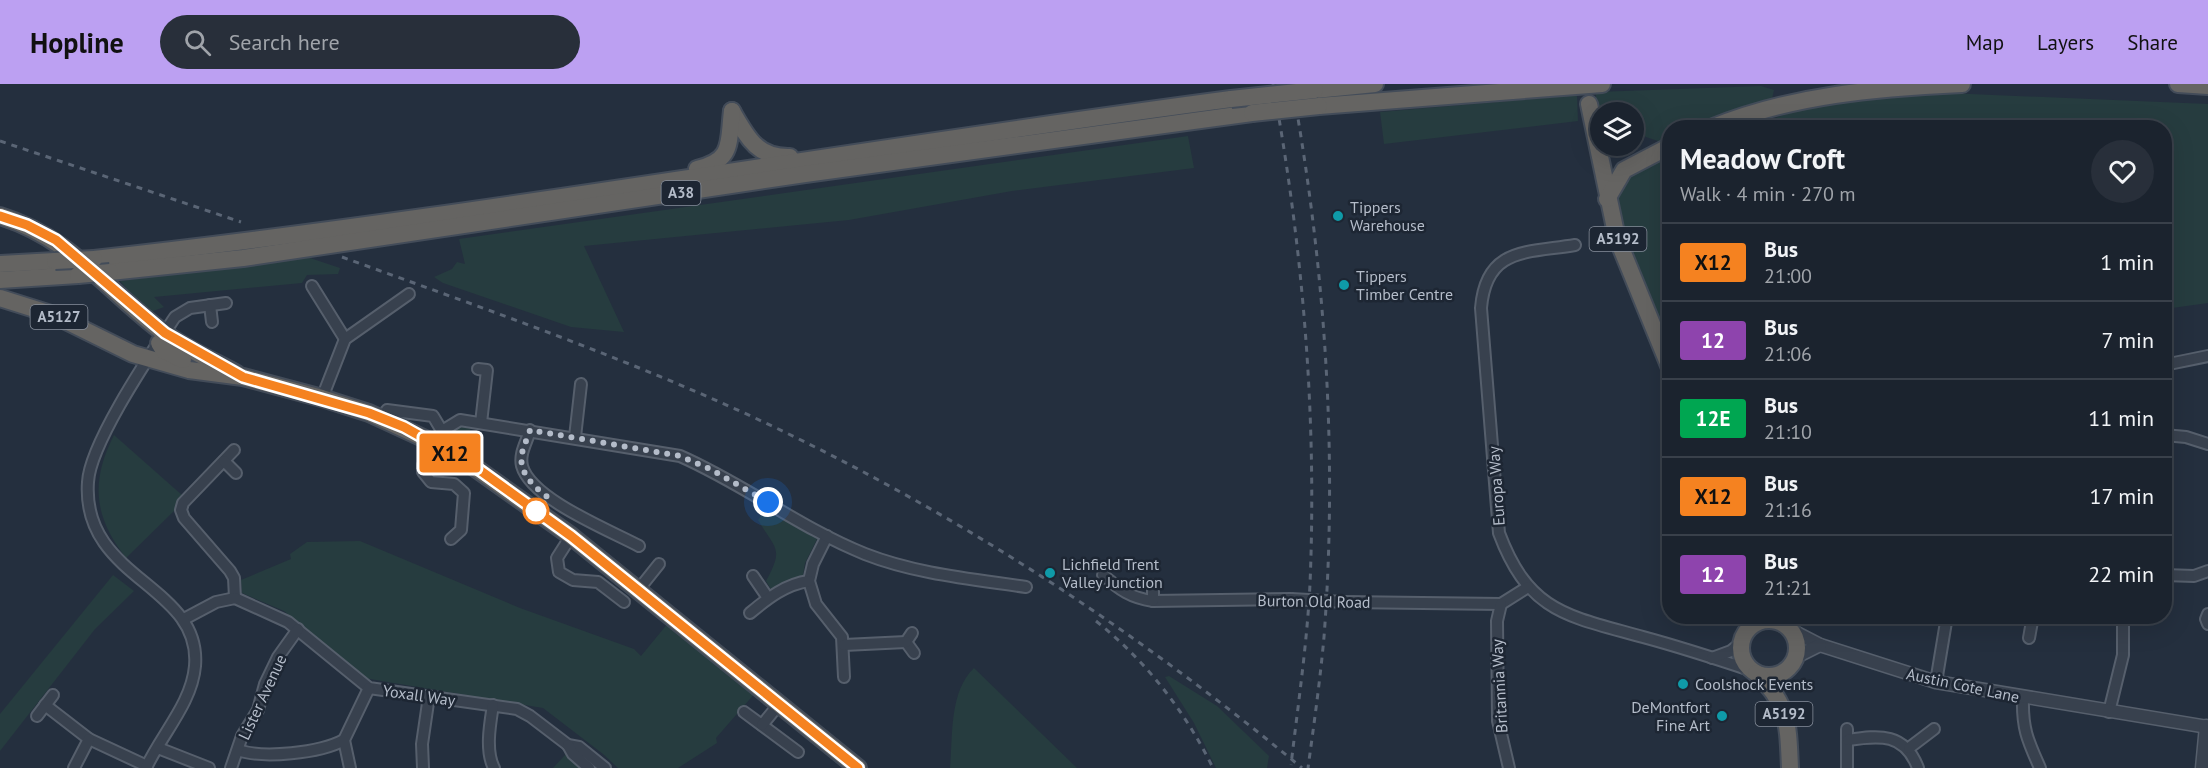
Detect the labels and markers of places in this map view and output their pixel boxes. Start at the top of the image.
place label: Tippers Warehouse [1350,197,1425,235]
marker: Tippers Warehouse [1331,209,1345,223]
place label: Tippers Timber Centre [1356,266,1453,304]
marker: Tippers Timber Centre [1337,278,1351,292]
unlabelled marker [523,498,549,524]
place label: Lichfield Trent Valley Junction [1061,554,1163,592]
marker: Lichfield Trent Valley Junction [1043,566,1057,580]
place label: Coolshock Events [1695,674,1814,694]
marker: Coolshock Events [1676,677,1690,691]
place label: DeMontfort Fine Art [1631,697,1711,735]
marker: DeMontfort Fine Art [1715,709,1729,723]

